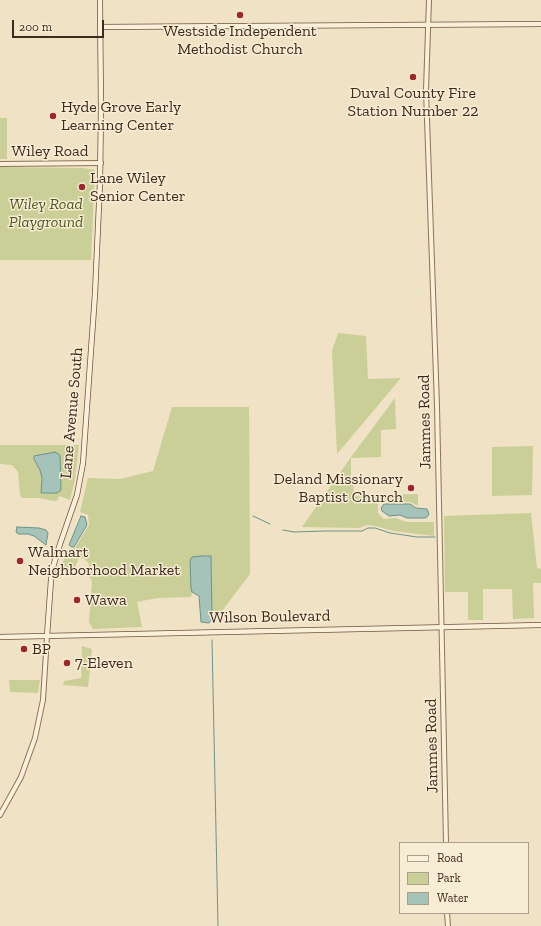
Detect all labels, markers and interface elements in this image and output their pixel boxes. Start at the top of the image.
marker: Westside Independent Methodist Church [235,10,245,20]
scale bar [14,12,106,38]
text: 200 m [19,20,52,34]
place label: Westside Independent Methodist Church [163,21,317,59]
marker: Duval County Fire Station Number 22 [408,72,418,82]
place label: Duval County Fire Station Number 22 [348,83,478,121]
place label: Hyde Grove Early Learning Center [61,97,181,135]
marker: Hyde Grove Early Learning Center [48,111,58,121]
street label: Wiley Road [12,141,88,161]
place label: Lane Wiley Senior Center [90,168,185,206]
marker: Lane Wiley Senior Center [77,182,87,192]
park label: Wiley Road Playground [9,194,83,232]
street label: Lane Avenue South [57,347,87,479]
street label: Jammes Road [415,374,435,470]
place label: Deland Missionary Baptist Church [274,469,403,507]
marker: Deland Missionary Baptist Church [406,483,416,493]
place label: Walmart Neighborhood Market [28,542,180,580]
marker: Walmart Neighborhood Market [15,556,25,566]
place label: Wawa [85,590,127,610]
marker: Wawa [72,595,82,605]
street label: Wilson Boulevard [209,606,331,628]
place label: BP [32,639,51,659]
marker: BP [19,644,29,654]
place label: 7-Eleven [75,653,133,673]
marker: 7-Eleven [62,658,72,668]
street label: Jammes Road [422,698,442,794]
legend [399,842,529,914]
text: Road [437,851,463,865]
text: Park [437,871,461,885]
text: Water [437,891,469,905]

